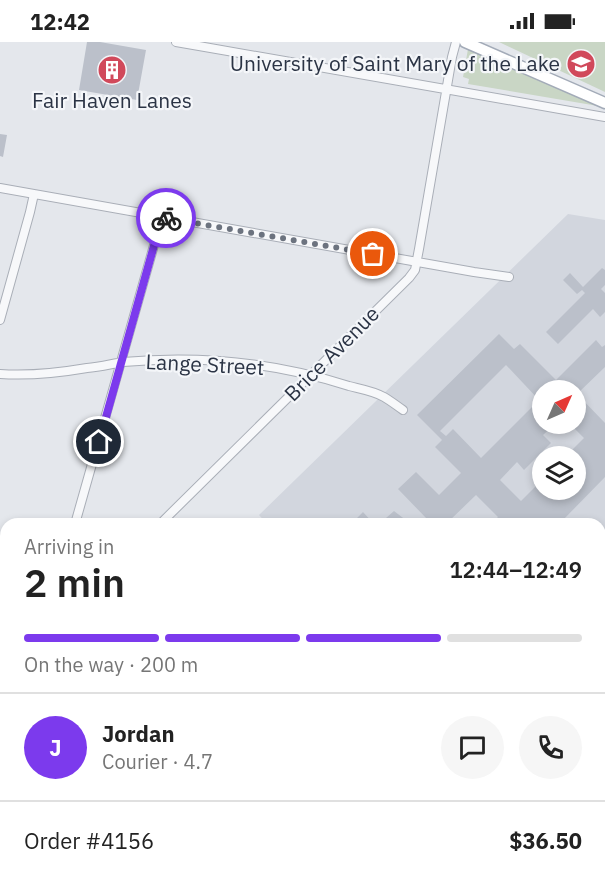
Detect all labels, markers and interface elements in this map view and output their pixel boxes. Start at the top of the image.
text: 12:42 [30,7,90,36]
school or university icon: University of Saint Mary of the Lake [565,48,597,80]
place label: University of Saint Mary of the Lake [230,49,560,77]
building icon: Fair Haven Lanes [96,54,128,86]
place label: Fair Haven Lanes [32,86,192,114]
courier [136,188,196,248]
icon: bike [150,202,183,235]
pin [347,228,398,279]
icon: bag [356,237,389,270]
street label: Brice Avenue [278,300,385,407]
street label: Lange Street [145,347,265,381]
north arrow [532,380,586,434]
map controls [532,380,586,500]
pin [73,416,124,467]
icon: home [82,425,115,458]
button: layers [532,446,586,500]
text: Arriving in [24,533,114,560]
text: 12:44–12:49 [449,555,582,584]
text: 2 min [24,557,125,608]
text: On the way · 200 m [24,651,198,678]
button: chat [441,716,504,779]
button: phone [519,716,582,779]
text: Jordan [102,719,175,748]
text: J [49,733,62,762]
text: Courier · 4.7 [102,748,213,775]
text: Order #4156 [24,826,154,855]
text: $36.50 [509,826,582,855]

